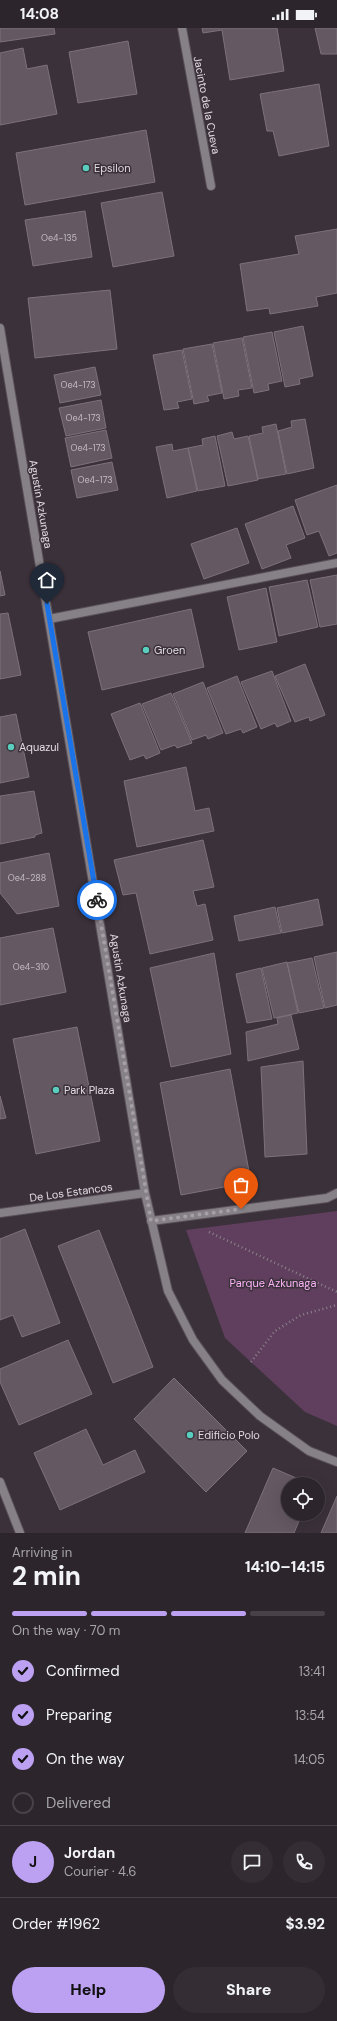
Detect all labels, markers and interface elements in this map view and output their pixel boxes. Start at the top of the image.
text: 14:08 [20,4,59,24]
street label: Jacinto de la Cueva [191,55,223,155]
place label: Epsilon [94,161,131,175]
marker: Epsilon [81,163,91,173]
house number: Oe4-135 [41,232,77,244]
house number: Oe4-173 [60,379,96,391]
house number: Oe4-173 [65,412,101,424]
house number: Oe4-173 [70,442,106,454]
street label: Agustin Azkunaga [26,459,56,549]
house number: Oe4-173 [77,474,113,486]
pin [30,563,64,604]
icon: home [36,569,58,591]
place label: Groen [154,643,185,657]
marker: Groen [141,645,151,655]
place label: Aquazul [19,740,59,754]
marker: Aquazul [6,742,16,752]
house number: Oe4-288 [8,872,46,884]
courier [77,880,117,920]
icon: bike [86,889,108,911]
street label: Agustin Azkunaga [107,933,135,1023]
house number: Oe4-310 [13,961,49,973]
place label: Park Plaza [64,1083,115,1097]
marker: Park Plaza [51,1085,61,1095]
pin [224,1168,258,1209]
icon: bag [230,1174,252,1196]
street label: De Los Estancos [29,1179,113,1205]
park label: Parque Azkunaga [230,1276,316,1290]
place label: Edificio Polo [198,1428,260,1442]
marker: Edificio Polo [185,1430,195,1440]
map controls [281,1477,325,1521]
button: locate [281,1477,325,1521]
text: Arriving in [12,1544,72,1561]
text: 14:10–14:15 [245,1557,325,1577]
text: 2 min [12,1559,81,1593]
text: On the way · 70 m [12,1622,120,1639]
icon: check [12,1660,34,1682]
text: Confirmed [46,1661,120,1681]
text: 13:41 [299,1663,325,1680]
icon: check [12,1704,34,1726]
text: Preparing [46,1705,112,1725]
text: 13:54 [295,1707,325,1724]
icon: check [12,1748,34,1770]
text: On the way [46,1749,125,1769]
text: 14:05 [294,1751,325,1768]
text: Delivered [46,1793,111,1813]
button: chat [231,1841,273,1883]
button: phone [283,1841,325,1883]
text: Jordan [64,1843,115,1863]
text: J [29,1852,37,1872]
text: Courier · 4.6 [64,1863,136,1880]
text: Order #1962 [12,1914,100,1934]
text: $3.92 [285,1914,325,1934]
button: Help [12,1967,165,2013]
button: Share [173,1967,325,2013]

